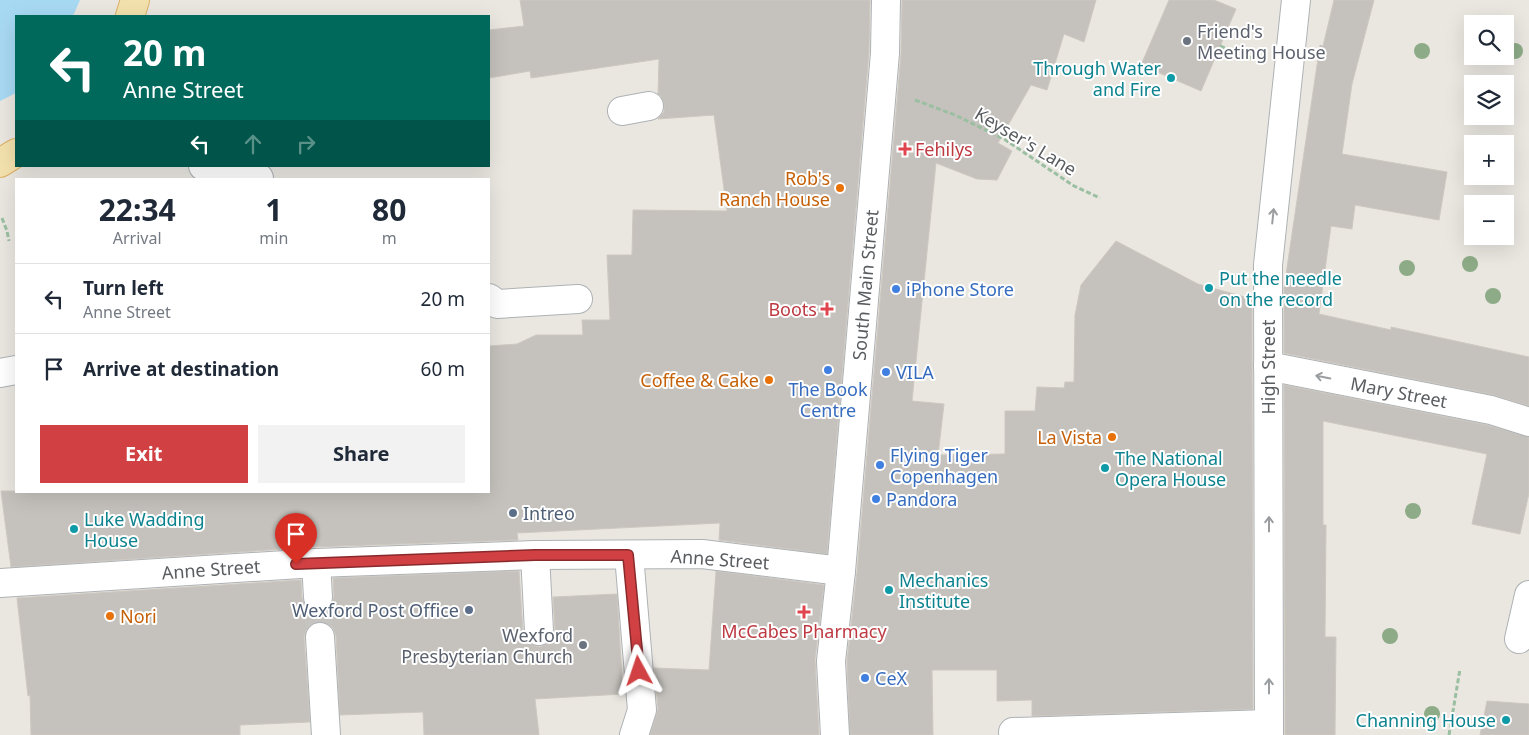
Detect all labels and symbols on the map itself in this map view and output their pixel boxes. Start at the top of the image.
place label: Friend's Meeting House [1197,19,1326,64]
marker: Friend's Meeting House [1181,35,1193,47]
place label: Through Water and Fire [1033,56,1162,101]
marker: Through Water and Fire [1165,72,1177,84]
street label: Keyser's Lane [971,101,1081,181]
place label: Fehilys [915,137,973,161]
marker: Fehilys [899,143,911,155]
place label: Rob's Ranch House [719,166,830,211]
marker: Rob's Ranch House [834,182,846,194]
street label: South Main Street [846,208,884,361]
one-way arrow [1268,208,1278,224]
place label: Put the needle on the record [1219,266,1342,311]
place label: iPhone Store [906,277,1014,301]
marker: Put the needle on the record [1203,282,1215,294]
marker: iPhone Store [890,283,902,295]
place label: Boots [768,297,817,321]
marker: Boots [821,303,833,315]
street label: High Street [1256,319,1280,415]
place label: VILA [896,360,934,384]
marker: The Book Centre [822,364,834,376]
marker: VILA [880,366,892,378]
place label: Coffee & Cake [640,368,759,392]
street label: Mary Street [1349,371,1450,413]
one-way arrow [1316,372,1332,381]
marker: Coffee & Cake [763,374,775,386]
place label: The Book Centre [788,377,868,422]
place label: La Vista [1037,425,1102,449]
marker: La Vista [1106,431,1118,443]
place label: Flying Tiger Copenhagen [890,443,998,488]
place label: The National Opera House [1115,446,1226,491]
marker: Flying Tiger Copenhagen [874,459,886,471]
marker: The National Opera House [1099,462,1111,474]
place label: Pandora [886,487,957,511]
marker: Pandora [870,493,882,505]
place label: Intreo [523,501,575,525]
place label: Luke Wadding House [84,507,204,552]
marker: Intreo [507,507,519,519]
pin [275,513,317,564]
one-way arrow [1264,516,1273,532]
marker: Luke Wadding House [68,523,80,535]
street label: Anne Street [670,544,771,574]
street label: Anne Street [161,554,262,584]
place label: Mechanics Institute [899,568,988,613]
marker: Mechanics Institute [883,584,895,596]
place label: Wexford Post Office [292,598,459,622]
place label: Nori [120,604,157,628]
marker: Wexford Post Office [463,604,475,616]
marker: McCabes Pharmacy [798,606,810,618]
marker: Nori [104,610,116,622]
place label: McCabes Pharmacy [721,619,887,643]
place label: Wexford Presbyterian Church [401,623,573,668]
marker: Wexford Presbyterian Church [577,639,589,651]
position arrow [612,644,664,696]
place label: CeX [875,666,908,690]
marker: CeX [859,672,871,684]
one-way arrow [1264,679,1274,695]
place label: Channing House [1356,708,1496,732]
marker: Channing House [1500,714,1512,726]

